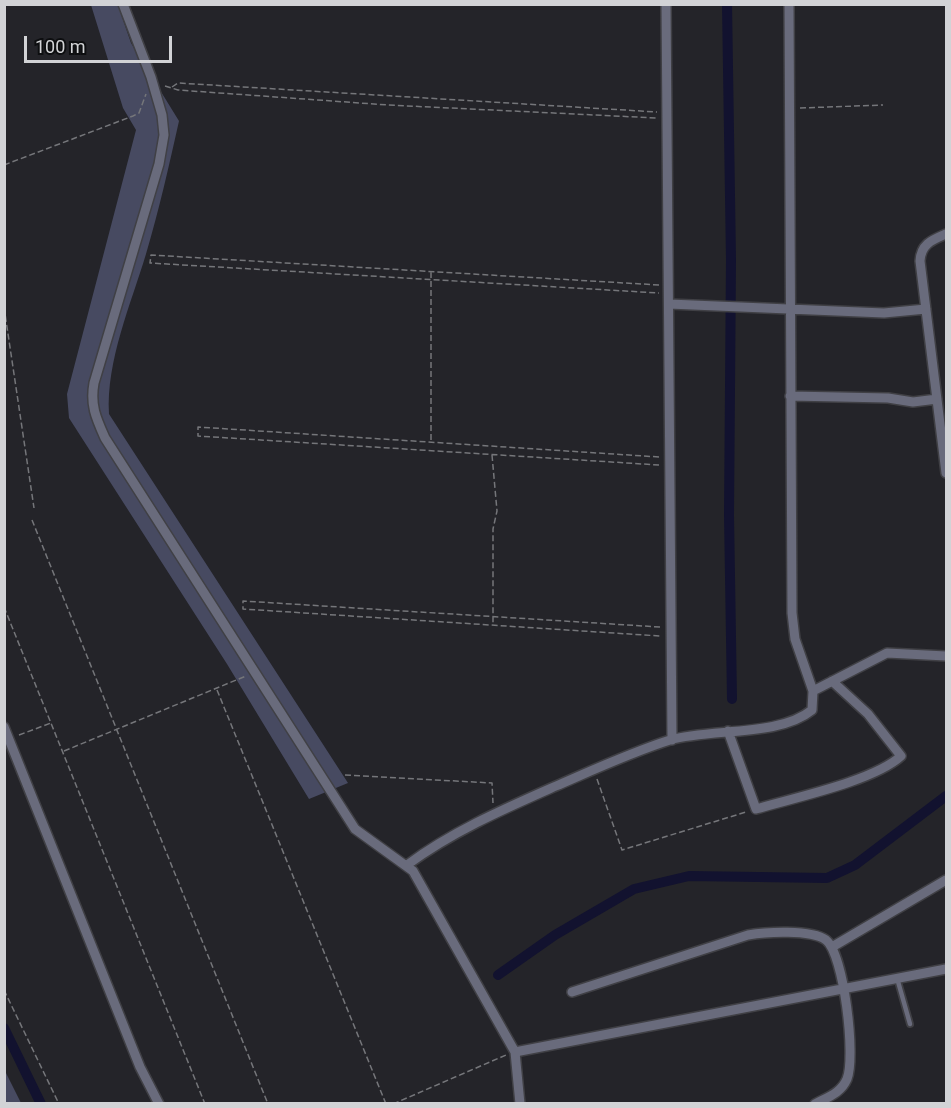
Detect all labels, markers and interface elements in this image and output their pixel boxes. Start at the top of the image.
scale bar [27,24,176,62]
text: 100 m [35,36,86,57]

